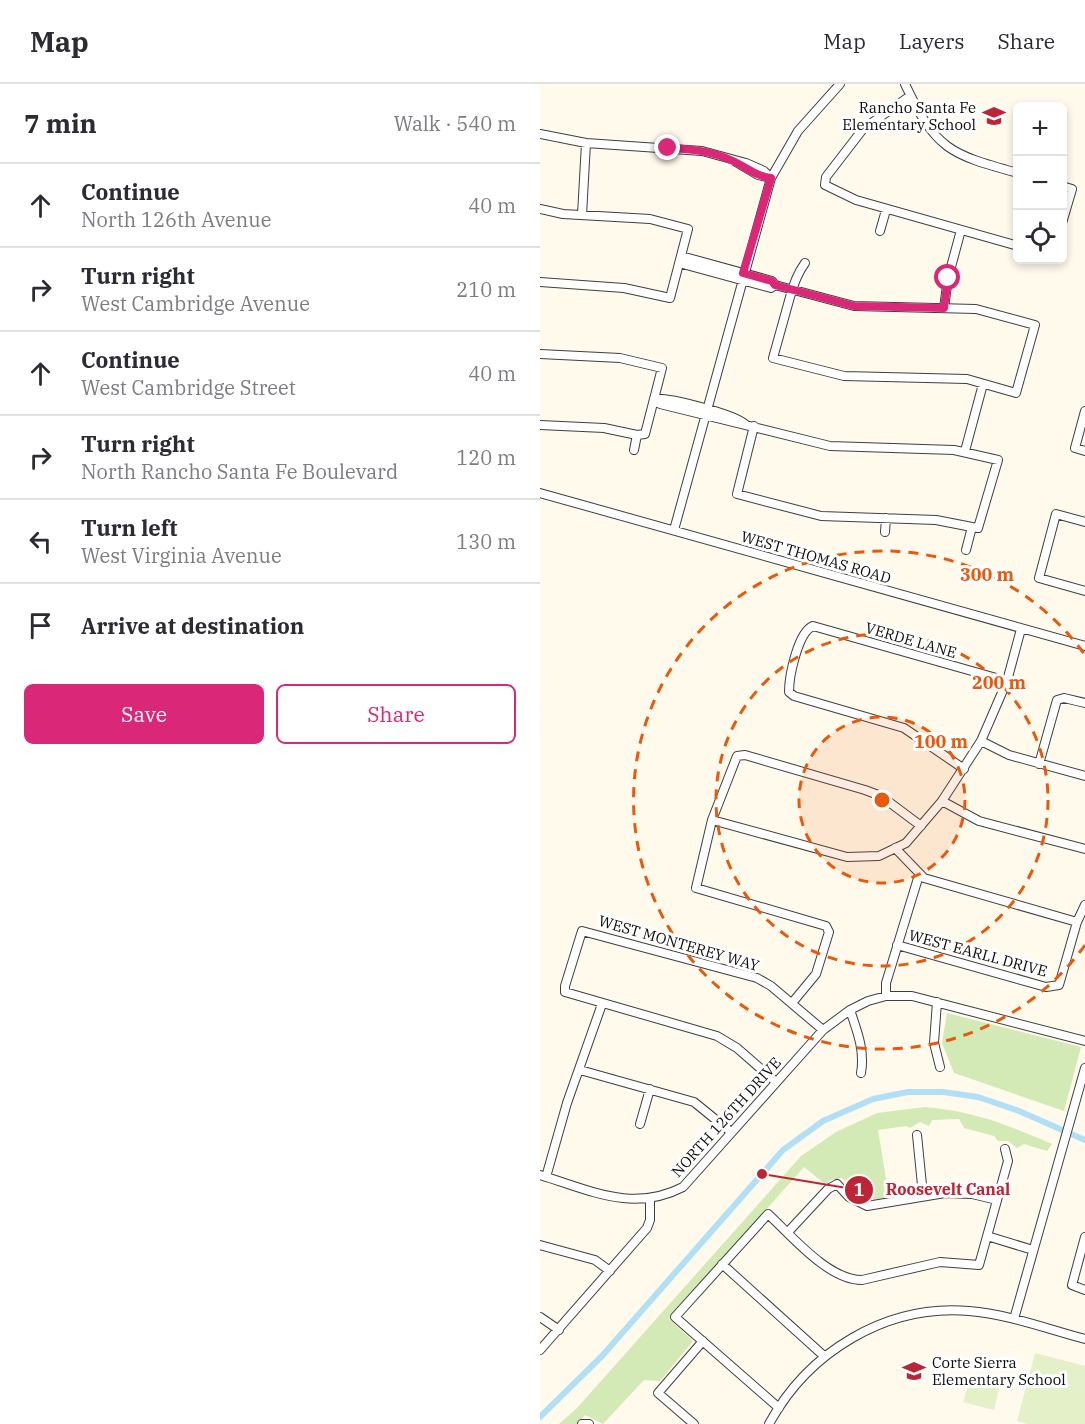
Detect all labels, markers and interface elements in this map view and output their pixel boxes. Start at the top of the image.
text: Map [30,23,89,60]
text: Map [823,27,866,55]
text: Layers [899,27,965,55]
text: Share [998,27,1055,55]
place label: Rancho Santa Fe Elementary School [842,98,976,134]
map controls [1013,102,1067,264]
button: + [1013,102,1067,156]
school or university icon: Rancho Santa Fe Elementary School [981,103,1007,129]
text: 7 min [24,106,97,140]
text: Walk · 540 m [394,110,516,137]
route end [654,134,680,160]
button: − [1013,156,1067,210]
text: Continue [81,177,180,206]
icon: ahead [24,189,57,222]
text: 40 m [468,192,516,219]
text: North 126th Avenue [81,206,271,233]
button: locate [1013,210,1067,264]
text: Turn right [81,261,195,290]
route start [934,264,960,290]
icon: right [24,273,57,306]
text: 210 m [456,276,516,303]
text: West Cambridge Avenue [81,290,310,317]
text: Continue [81,345,180,374]
icon: ahead [24,357,57,390]
text: 40 m [468,360,516,387]
text: West Cambridge Street [81,374,296,401]
text: Turn right [81,429,195,458]
icon: right [24,441,57,474]
text: 120 m [456,444,516,471]
text: North Rancho Santa Fe Boulevard [81,458,398,485]
text: Turn left [81,513,177,542]
icon: left [24,525,57,558]
street label: WEST THOMAS ROAD [739,526,893,588]
text: 130 m [456,528,516,555]
text: West Virginia Avenue [81,542,282,569]
text: 300 m [960,563,1015,586]
icon: arrive [24,609,57,642]
text: Arrive at destination [81,611,304,640]
street label: VERDE LANE [863,618,959,662]
text: 200 m [972,671,1027,694]
button: Save [24,684,264,744]
button: Share [276,684,516,744]
text: 100 m [914,730,969,753]
centre of rings [872,790,892,810]
street label: WEST MONTEREY WAY [596,911,762,975]
street label: WEST EARLL DRIVE [907,925,1049,981]
street label: NORTH 126TH DRIVE [667,1053,785,1181]
callout: Roosevelt Canal [844,1173,1023,1207]
text: 1 [854,1178,865,1201]
text: Roosevelt Canal [886,1179,1010,1199]
place label: Corte Sierra Elementary School [932,1353,1066,1389]
school or university icon: Corte Sierra Elementary School [901,1358,927,1384]

